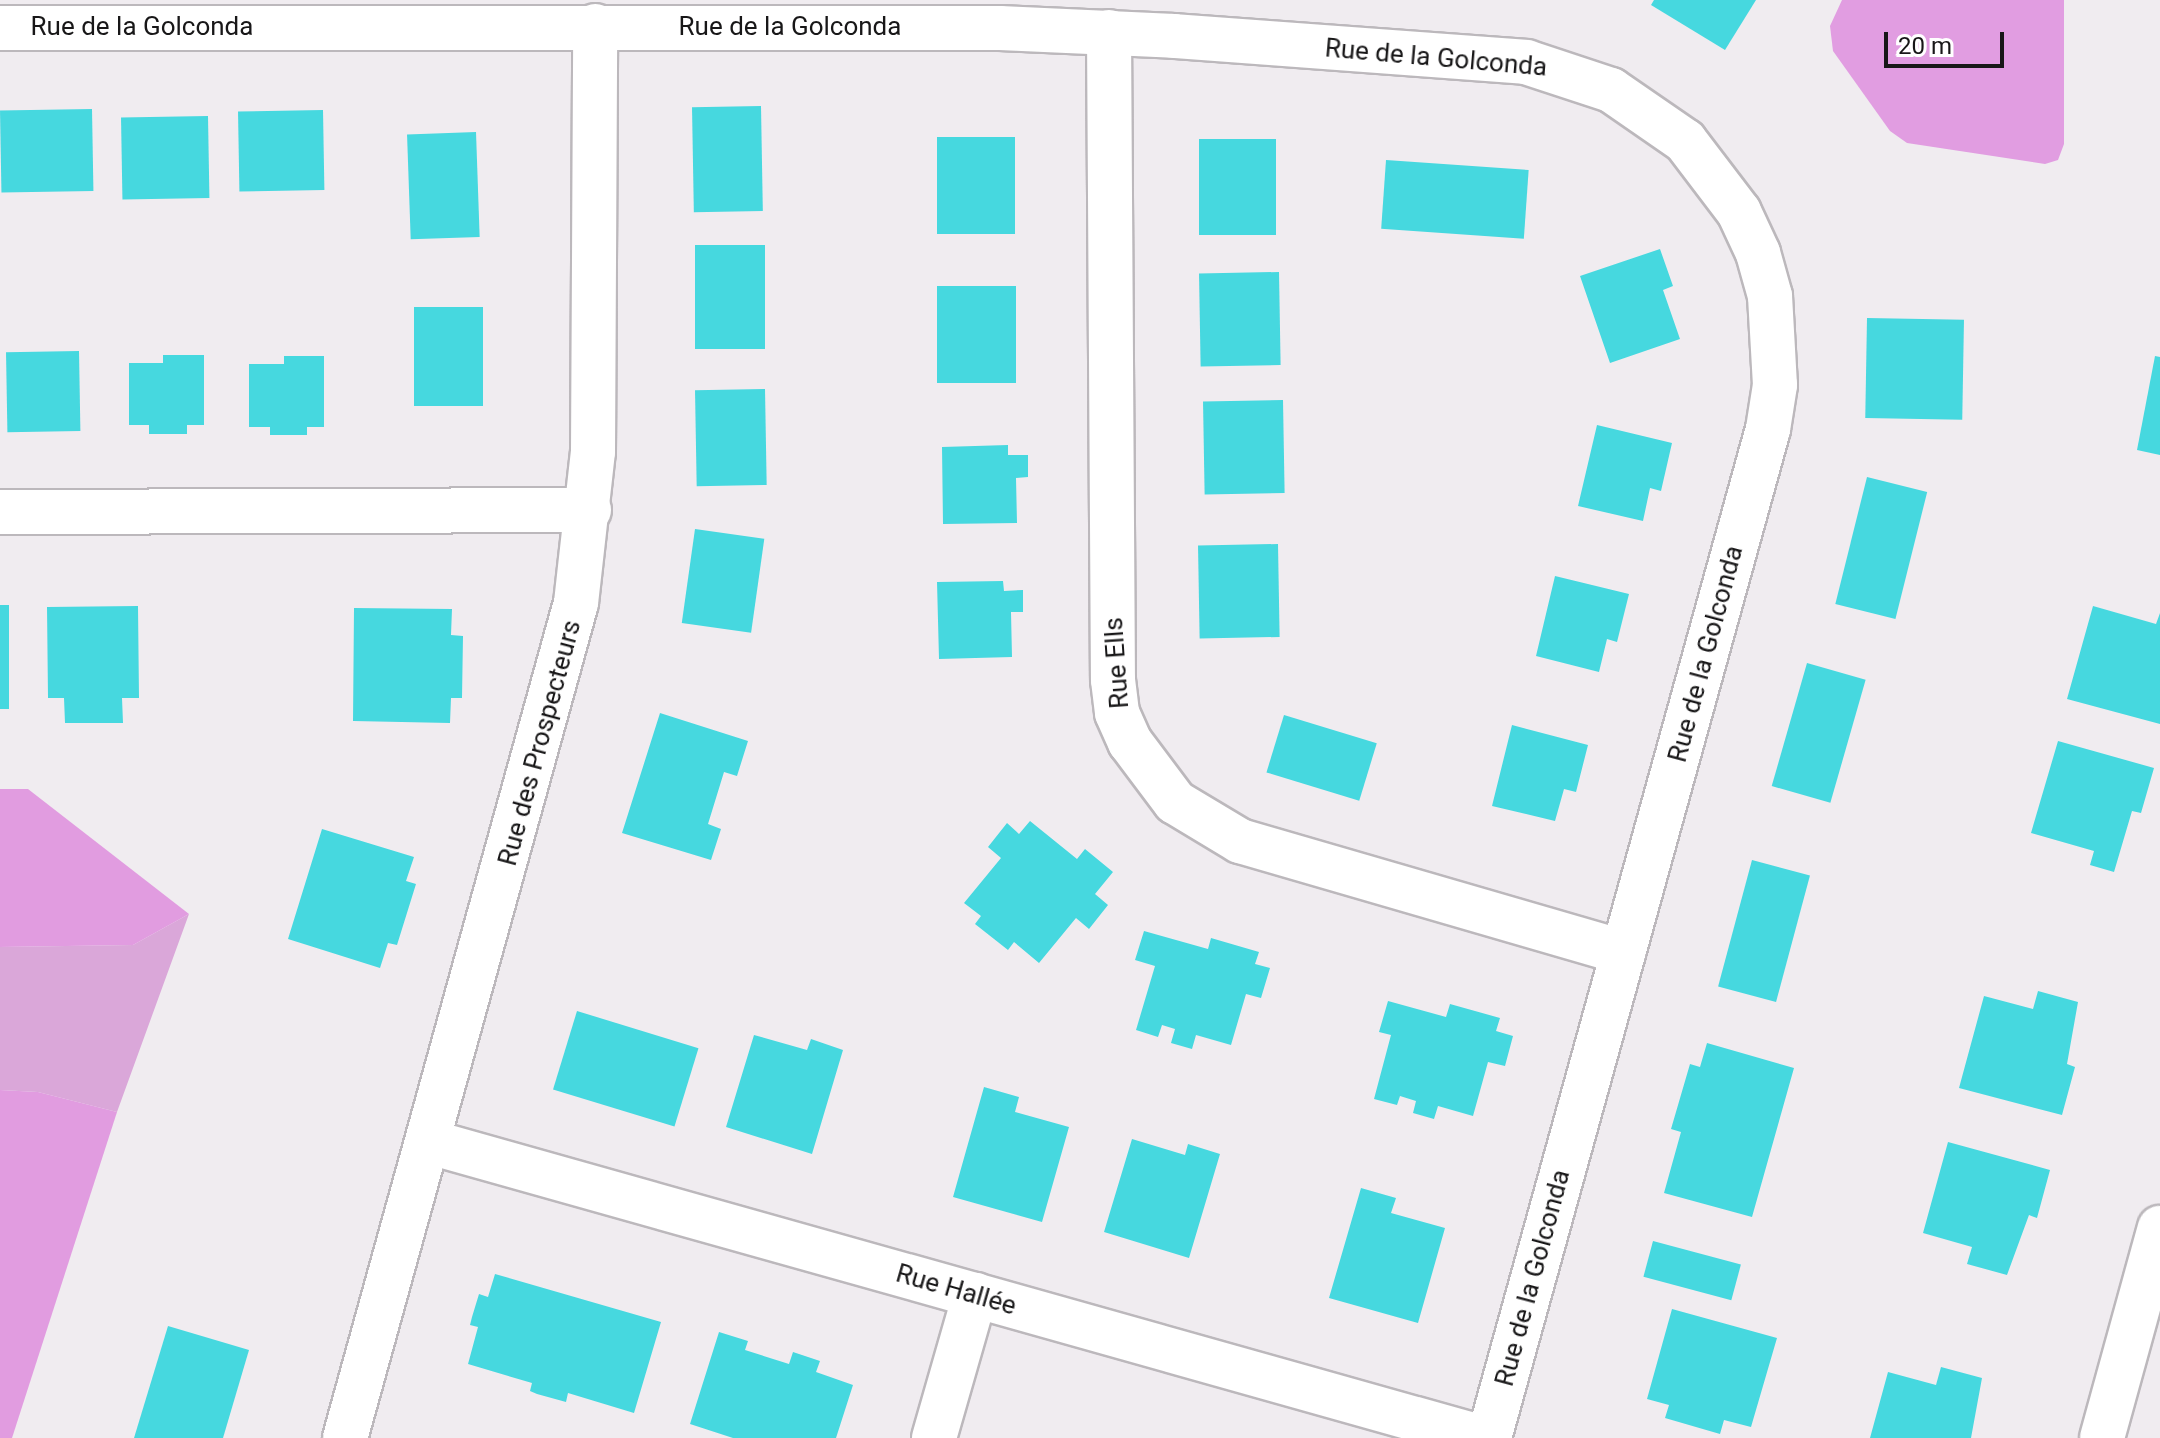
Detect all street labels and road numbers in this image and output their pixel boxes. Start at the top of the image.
street label: Rue de la Golconda [31,11,253,43]
street label: Rue de la Golconda [679,11,901,43]
street label: Rue de la Golconda [1324,33,1548,83]
street label: Rue de la Golconda [1662,542,1750,766]
street label: Rue Ells [1098,616,1136,710]
street label: Rue des Prospecteurs [492,617,588,869]
street label: Rue de la Golconda [1489,1166,1577,1390]
street label: Rue Hallée [892,1258,1020,1322]

